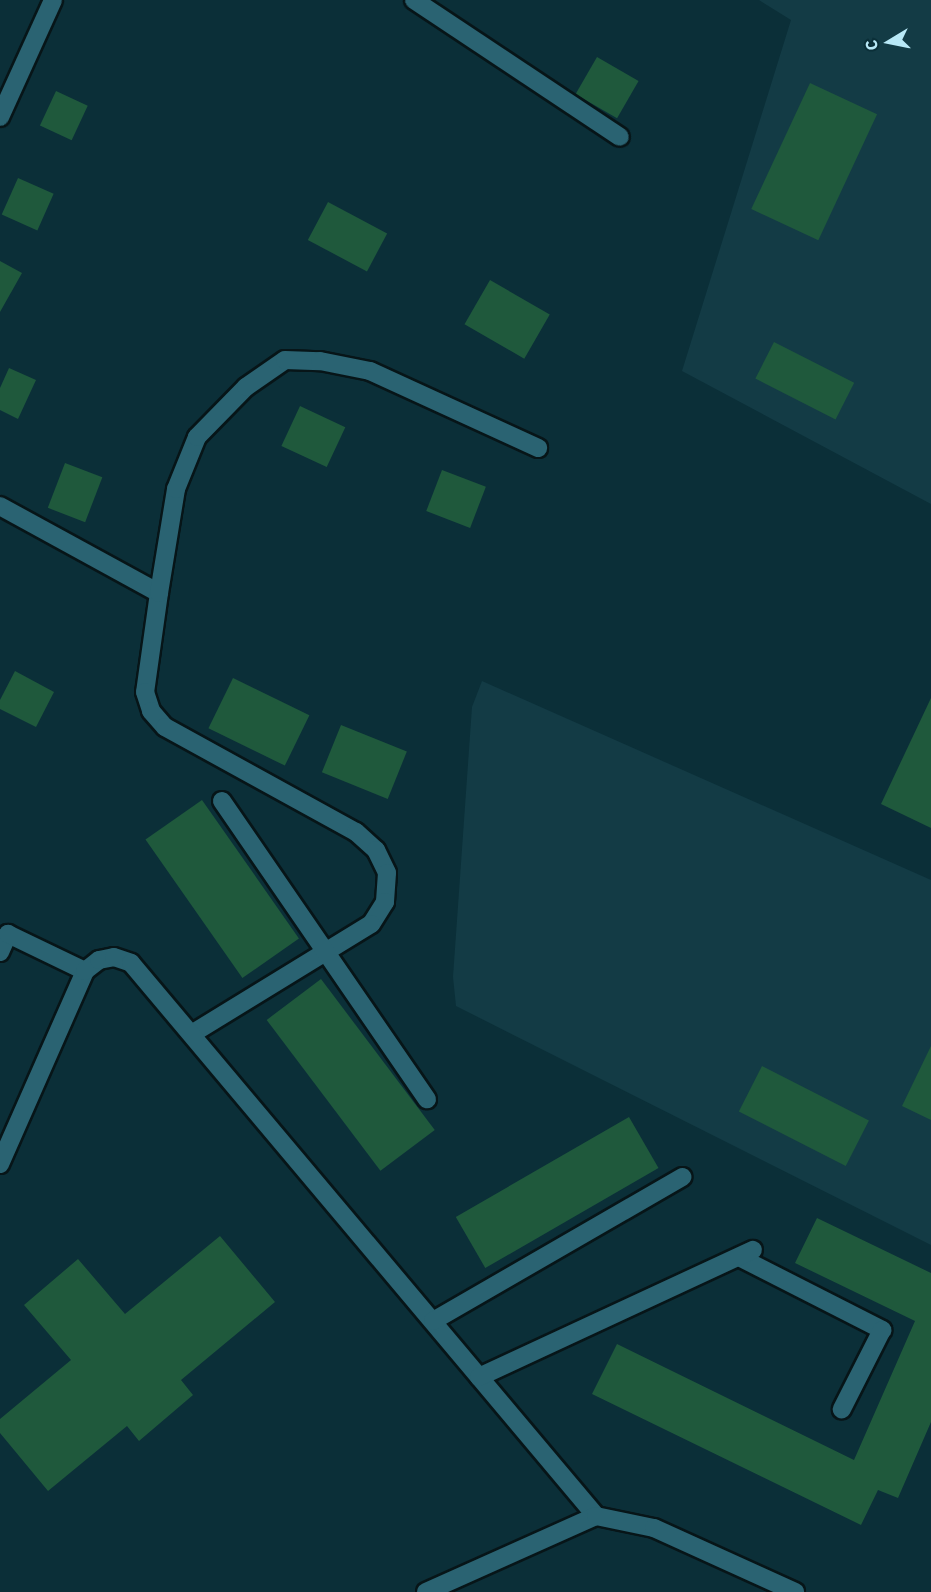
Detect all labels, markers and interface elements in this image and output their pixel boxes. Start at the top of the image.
north arrow [859,12,919,72]
text: С [861,38,882,52]

